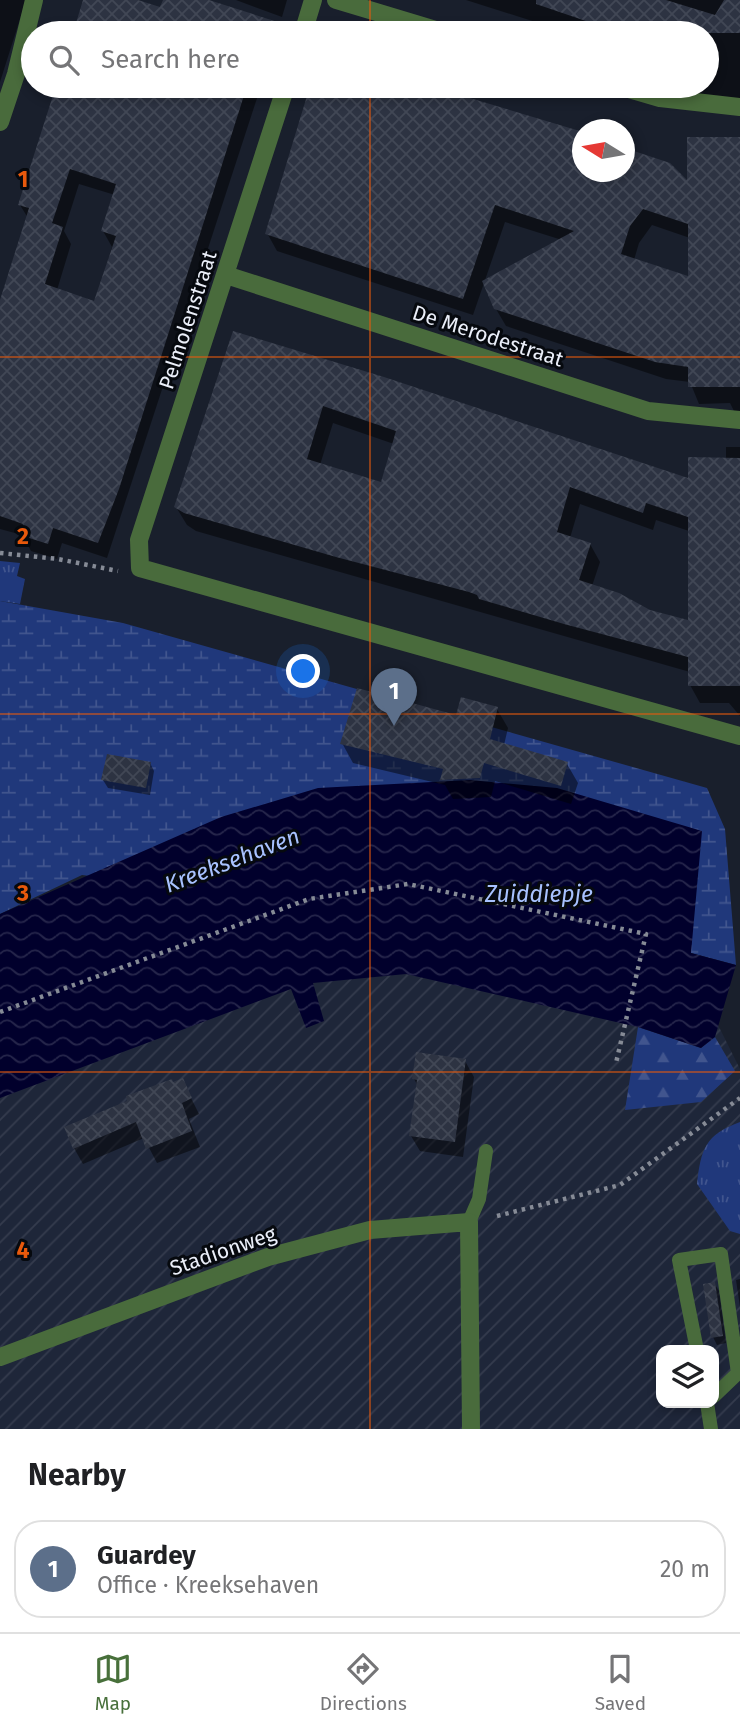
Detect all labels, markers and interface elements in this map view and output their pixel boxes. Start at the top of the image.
search box [21,21,719,98]
icon: search [45,41,83,79]
text: Search here [101,44,240,75]
north arrow [572,119,635,182]
text: 1 [18,165,28,193]
street label: Pelmolenstraat [153,247,223,393]
street label: De Merodestraat [409,299,567,373]
text: 2 [17,522,29,550]
your location [286,654,320,688]
pin: 1 [371,668,417,726]
water label: Kreeksehaven [160,821,304,899]
text: 3 [16,879,29,907]
water label: Zuiddiepje [484,880,593,908]
street label: Stadionweg [166,1221,280,1281]
text: 4 [17,1236,30,1264]
map controls [656,1345,719,1408]
button: layers [656,1345,719,1408]
text: Nearby [28,1457,126,1493]
text: Guardey [97,1540,196,1571]
text: 1 [48,1555,58,1583]
text: 20 m [660,1555,710,1583]
text: Office · Kreeksehaven [97,1571,319,1599]
tab: Map [94,1650,132,1715]
tab: Directions [320,1650,407,1715]
tab: Saved [595,1650,646,1715]

